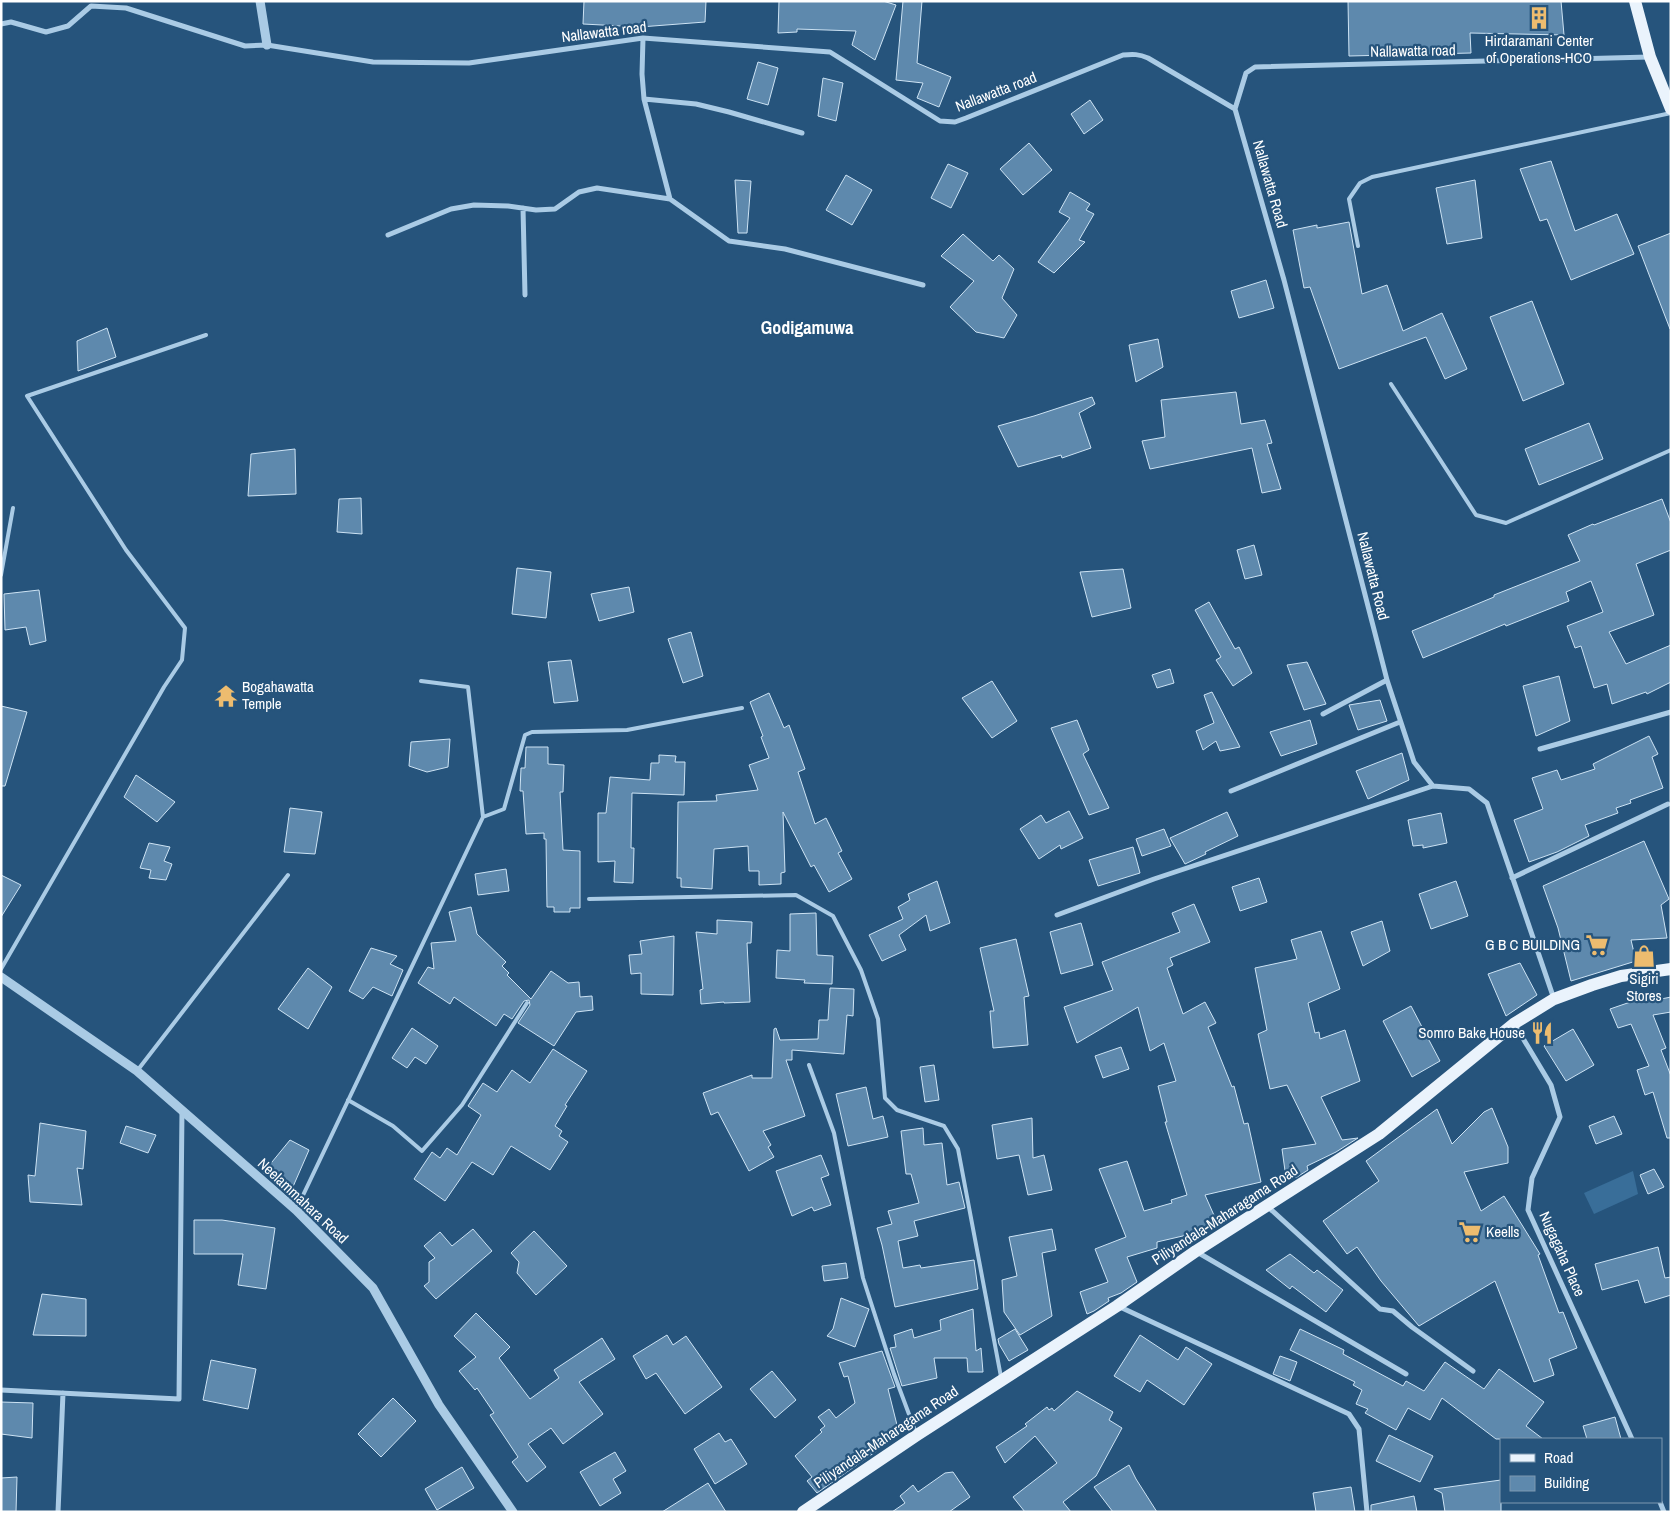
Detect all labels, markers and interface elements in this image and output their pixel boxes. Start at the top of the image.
building icon: Hirdaramani Center of Operations-HCO [1526,5,1552,31]
street label: Nallawatta road [560,16,648,47]
place label: Hirdaramani Center of Operations-HCO [1485,30,1593,68]
street label: Nallawatta road [1370,39,1456,62]
street label: Nallawatta road [952,66,1039,117]
street label: Nallawatta Road [1248,138,1293,230]
district label: Godigamuwa [761,315,854,340]
street label: Nallawatta Road [1352,530,1395,622]
place label: Bogahawatta Temple [242,676,314,714]
temple icon: Bogahawatta Temple [213,683,239,709]
supermarket icon: G B C BUILDING [1584,932,1610,958]
place label: G B C BUILDING [1485,934,1580,955]
shop icon: Sigiri Stores [1631,943,1657,969]
place label: Sigiri Stores [1626,968,1662,1006]
restaurant icon: Somro Bake House [1529,1020,1555,1046]
place label: Somro Bake House [1418,1022,1525,1043]
street label: Neelammahara Road [253,1153,353,1248]
street label: Piliyandala-Maharagama Road [1148,1159,1302,1270]
street label: Nugagaha Place [1534,1208,1591,1300]
supermarket icon: Keells [1457,1219,1483,1245]
place label: Keells [1486,1221,1520,1242]
street label: Piliyandala-Maharagama Road [809,1380,962,1493]
legend [1500,1438,1662,1503]
text: Road [1544,1447,1573,1468]
text: Building [1544,1472,1589,1493]

